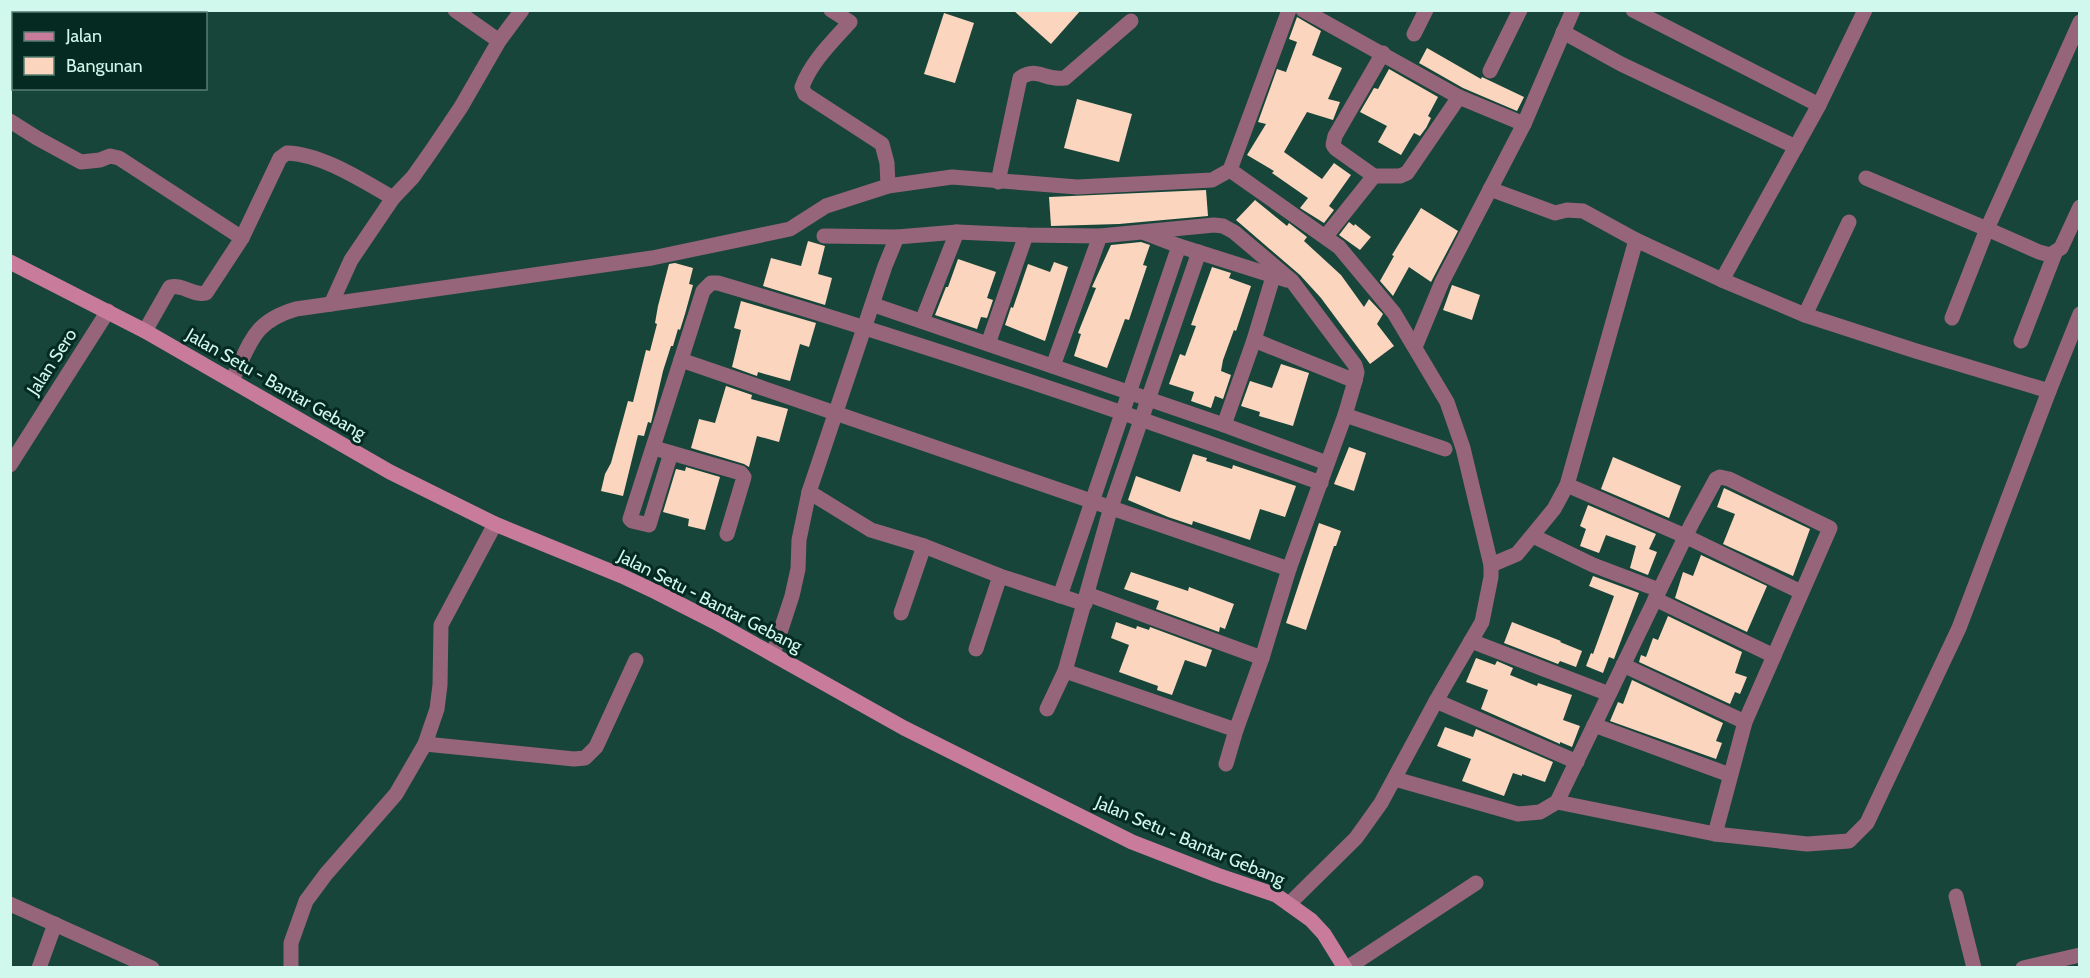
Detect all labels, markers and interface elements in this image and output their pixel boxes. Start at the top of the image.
legend [12,12,207,90]
text: Jalan [65,25,102,47]
text: Bangunan [66,55,143,77]
street label: Jalan Setu - Bantar Gebang [181,323,371,445]
street label: Jalan Sero [22,324,82,400]
street label: Jalan Setu - Bantar Gebang [613,545,807,657]
street label: Jalan Setu - Bantar Gebang [1091,791,1289,891]

